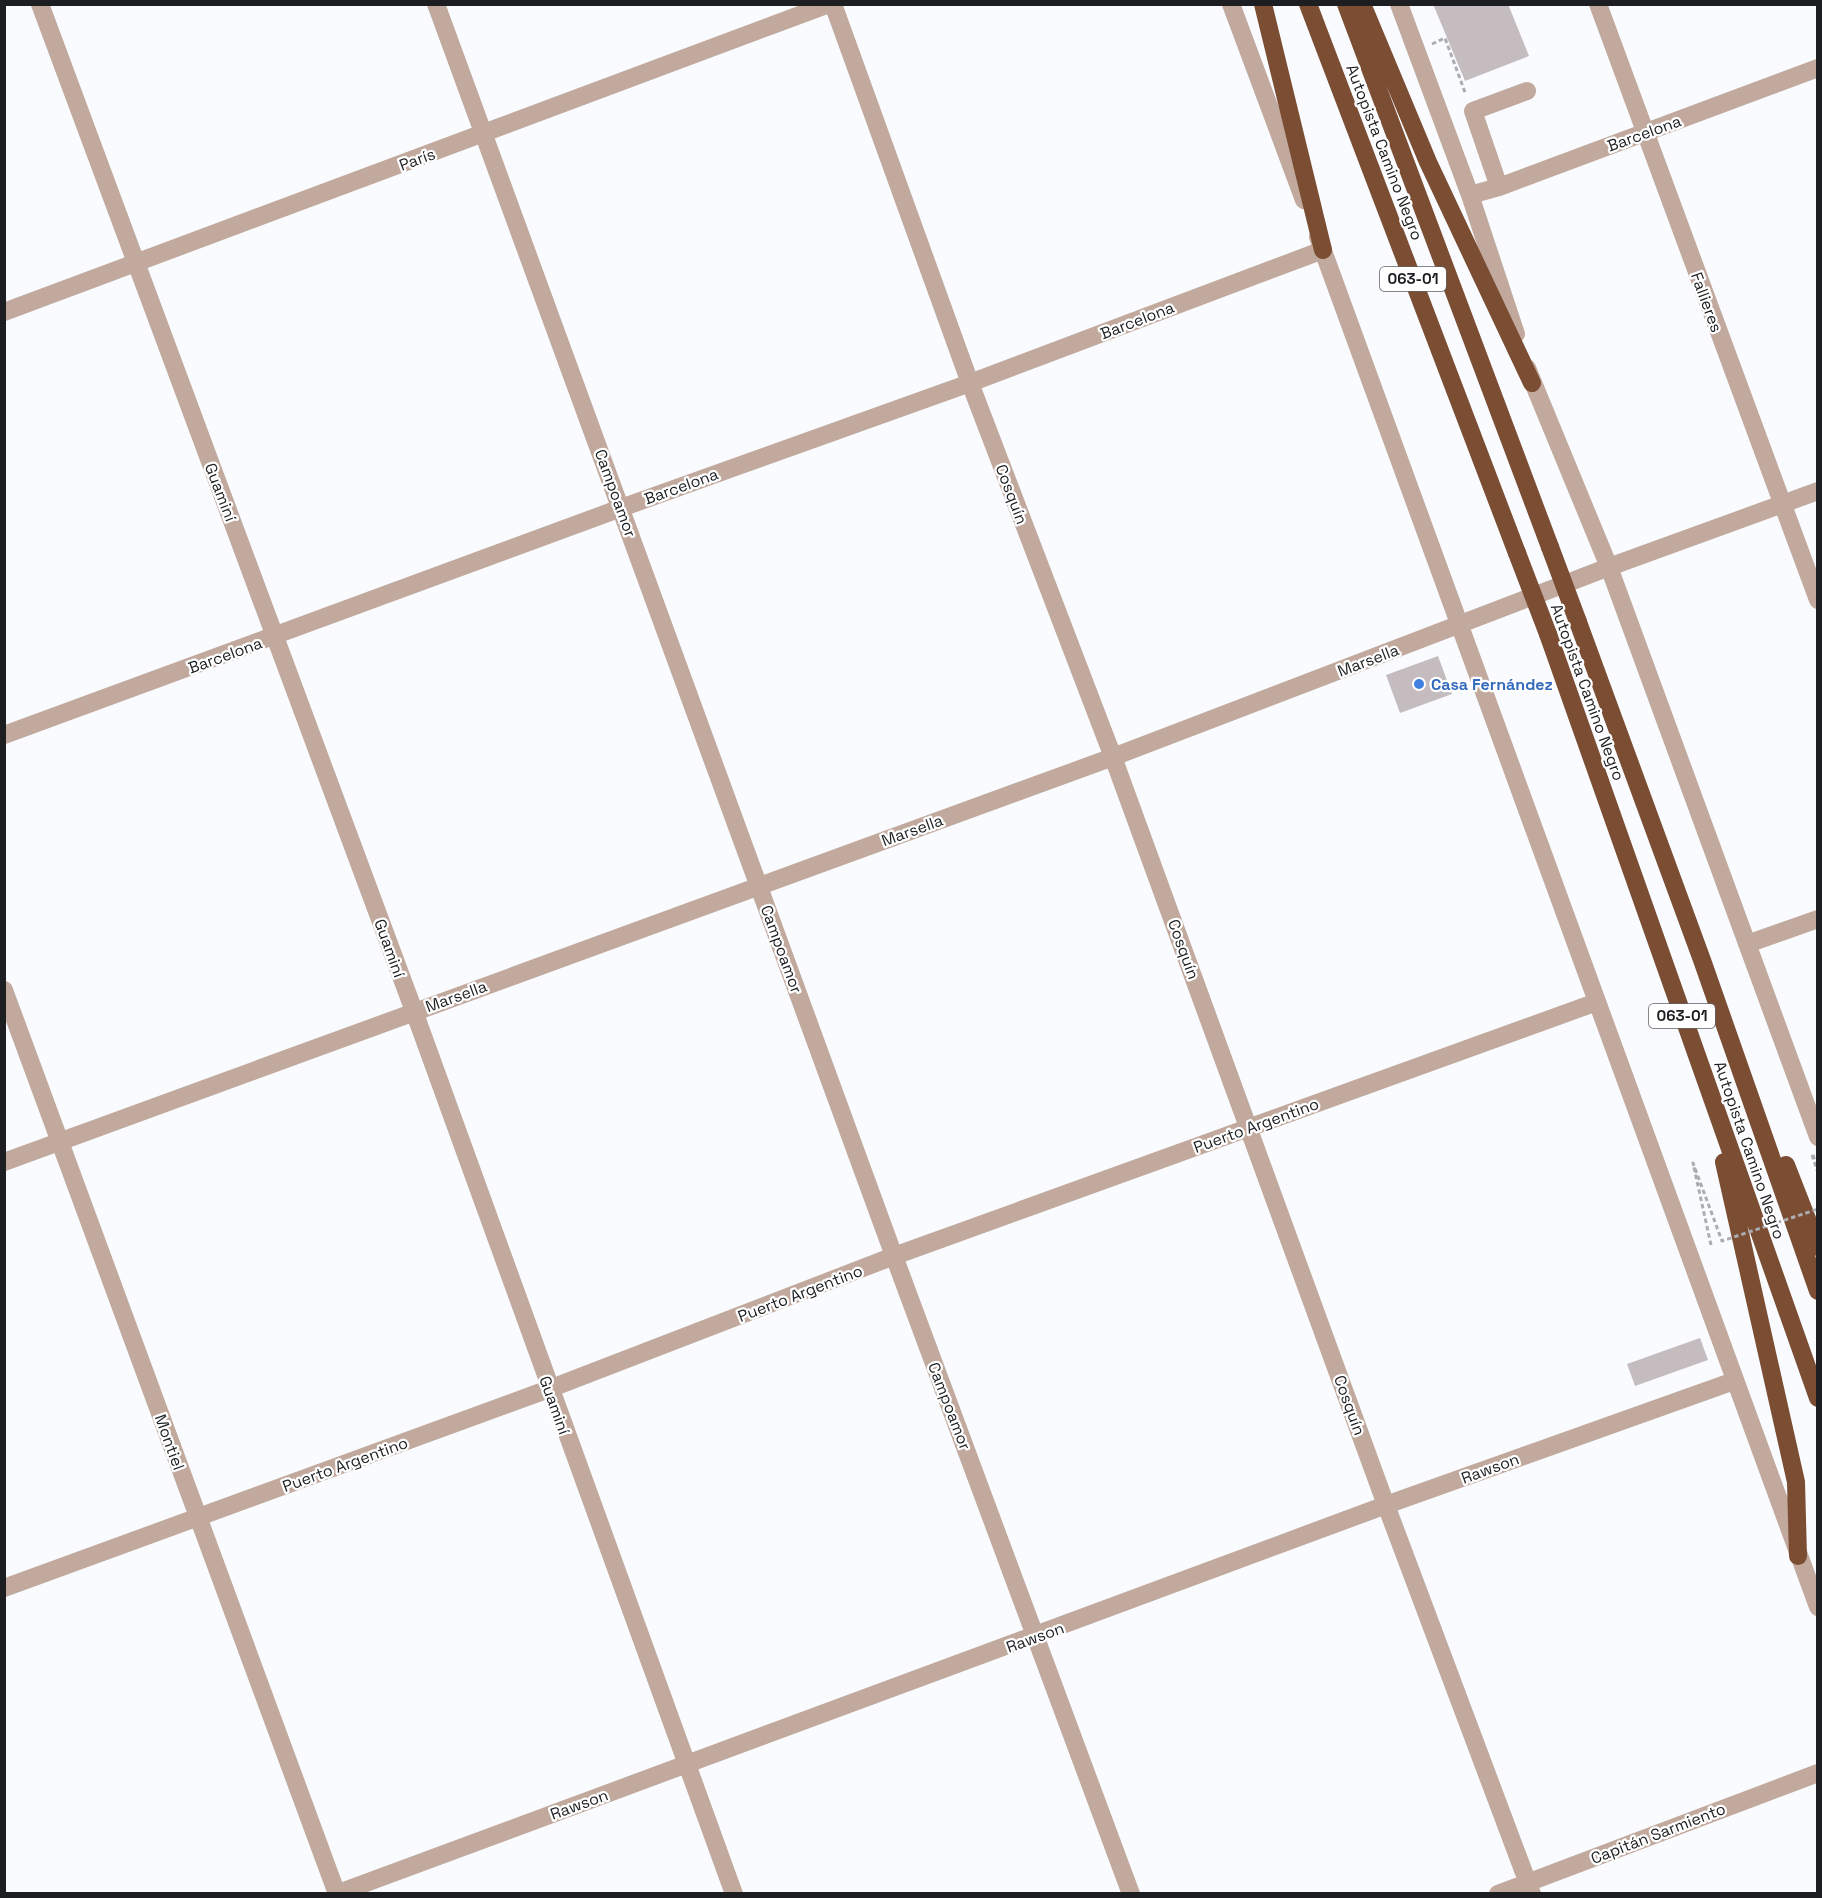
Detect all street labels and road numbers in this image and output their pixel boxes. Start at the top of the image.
street label: Autopista Camino Negro [1341,61,1428,243]
street label: Barcelona [1604,110,1684,157]
street label: París [396,143,438,176]
road number: 063-01 [1380,267,1446,291]
street label: Fallieres [1686,269,1727,335]
street label: Barcelona [1097,297,1177,344]
street label: Campoamor [590,446,641,540]
street label: Guaminí [200,460,241,524]
street label: Cosquín [991,461,1033,527]
street label: Barcelona [641,463,721,510]
street label: Autopista Camino Negro [1546,601,1629,784]
street label: Barcelona [185,632,265,679]
street label: Marsella [1335,639,1402,682]
street label: Marsella [879,810,946,851]
street label: Campoamor [756,902,807,996]
street label: Guaminí [369,916,410,980]
street label: Cosquín [1163,916,1204,982]
street label: Marsella [423,976,490,1017]
road number: 063-01 [1649,1004,1715,1028]
street label: Autopista Camino Negro [1709,1058,1790,1242]
street label: Puerto Argentino [1191,1093,1322,1158]
street label: Puerto Argentino [735,1260,866,1327]
street label: Campoamor [923,1359,976,1453]
street label: Cosquín [1329,1372,1370,1438]
street label: Guaminí [534,1373,575,1437]
street label: Montiel [150,1411,189,1473]
street label: Puerto Argentino [280,1432,411,1497]
street label: Rawson [1458,1448,1522,1489]
street label: Rawson [1003,1617,1067,1658]
street label: Rawson [547,1784,611,1825]
street label: Capitán Sarmiento [1588,1798,1729,1869]

